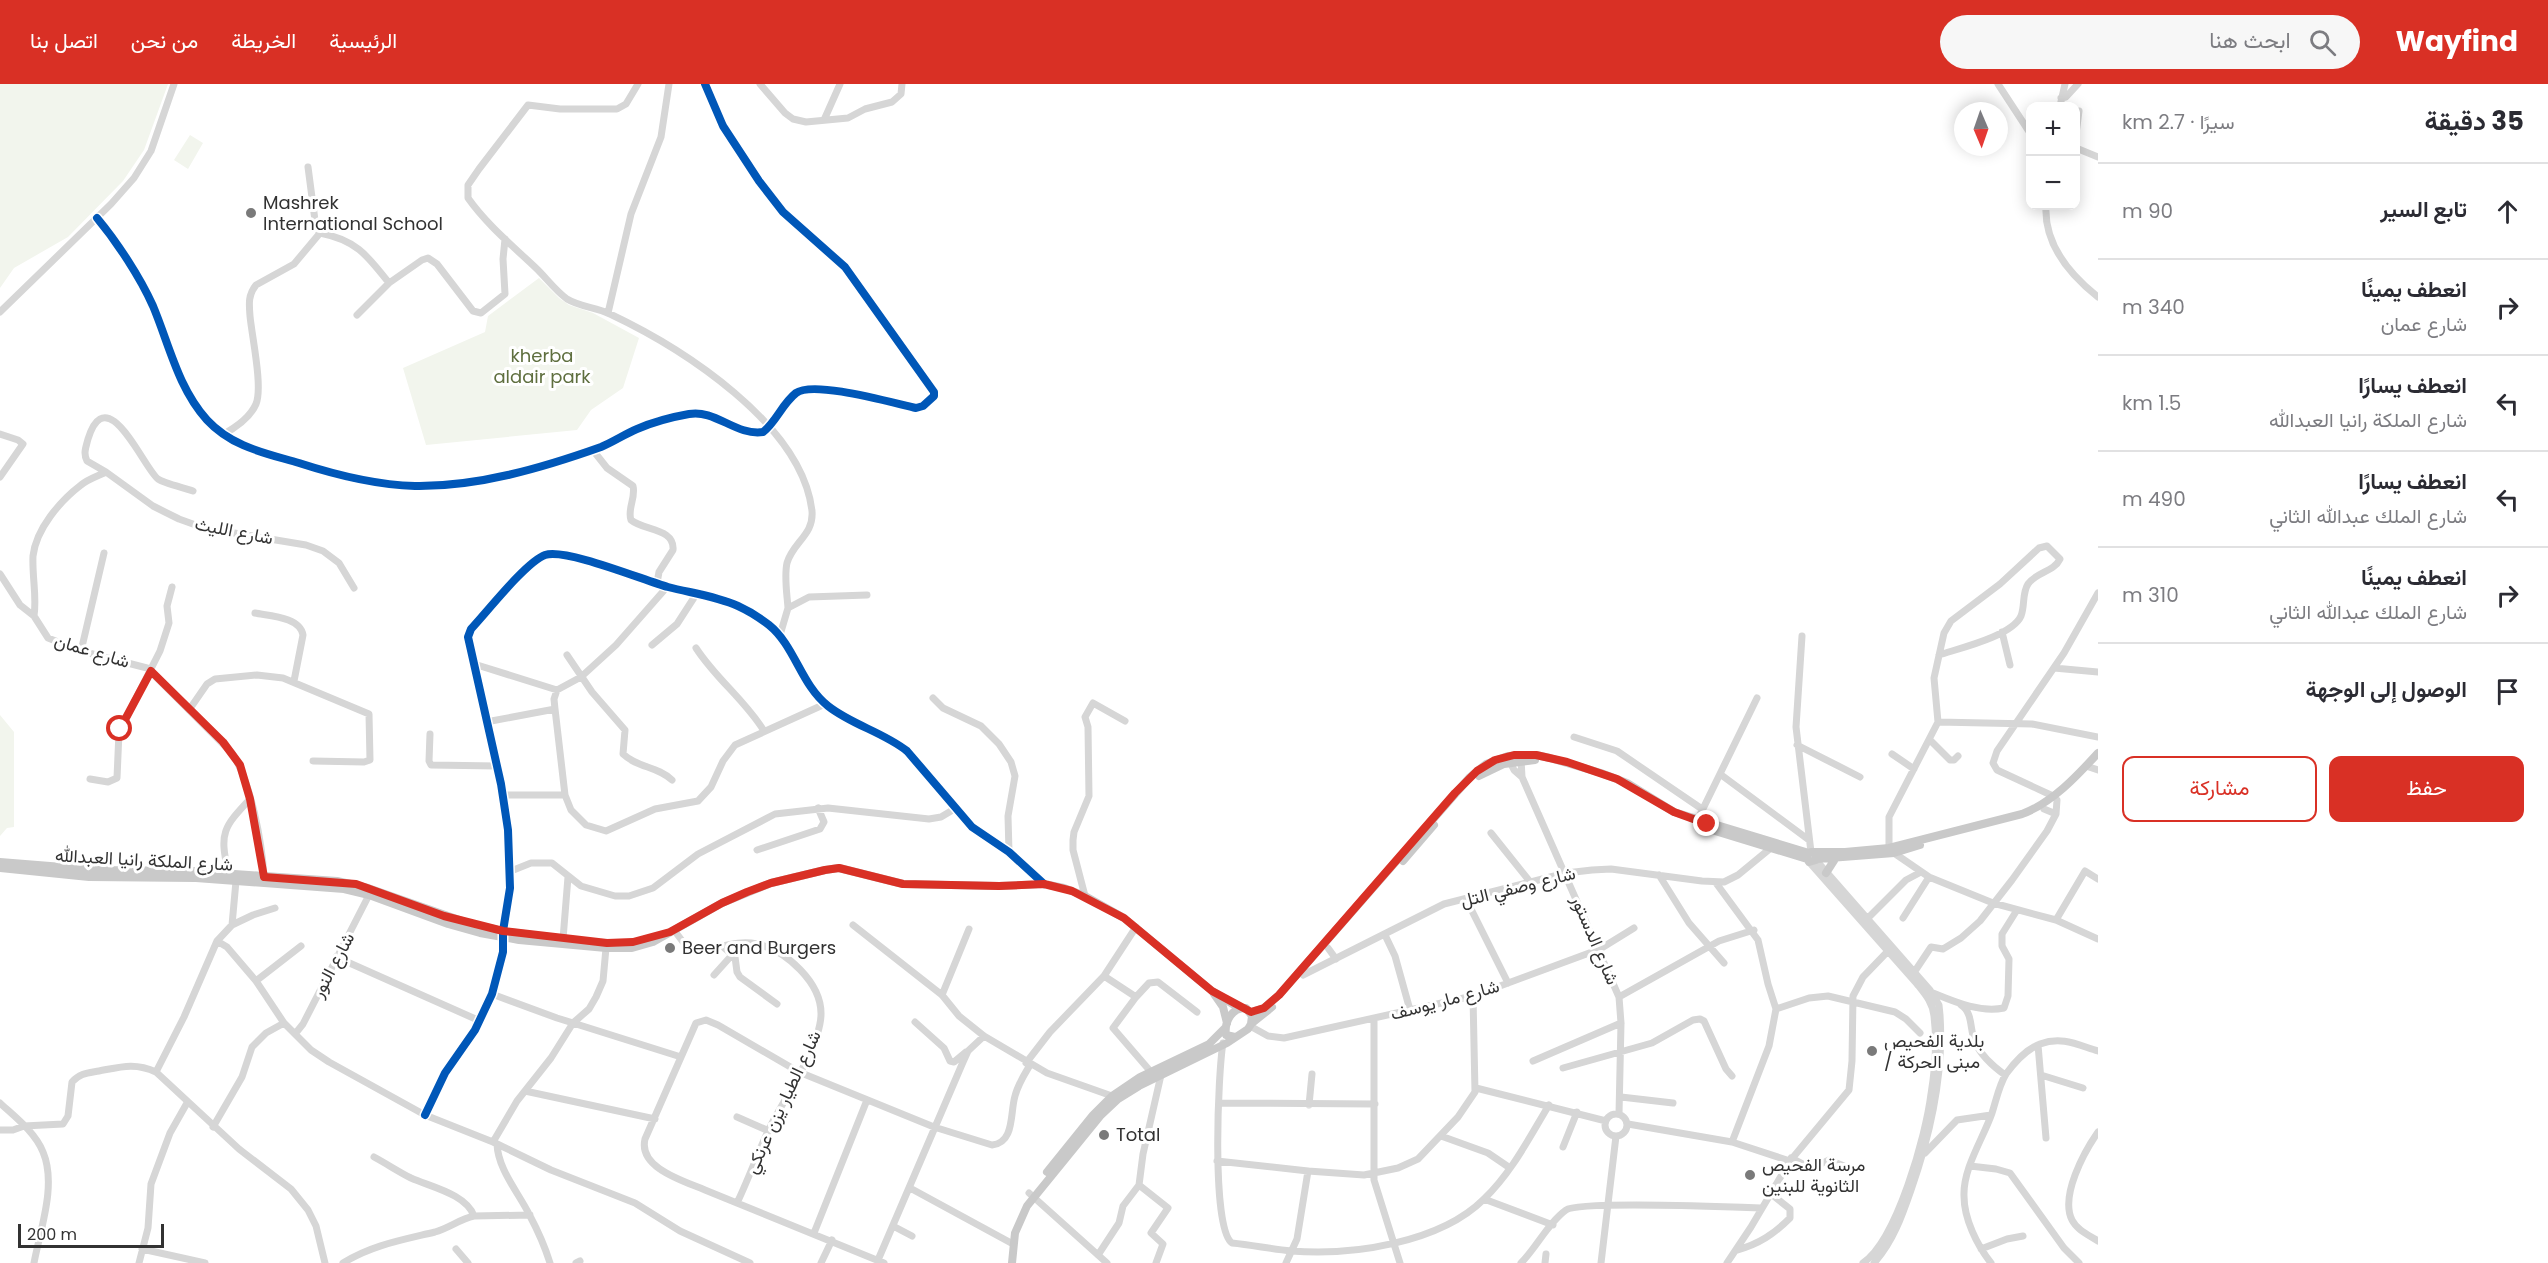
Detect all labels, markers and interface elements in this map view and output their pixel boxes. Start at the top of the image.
search box [1940,15,2360,69]
text: Wayfind [2396,22,2518,61]
text: ابحث هنا [2209,25,2291,56]
text: اتصل بنا [30,26,98,55]
text: من نحن [131,26,198,55]
text: الخريطة [231,26,296,55]
text: الرئيسية [329,26,397,55]
icon: search [2306,26,2339,59]
north arrow [1954,102,2008,156]
map controls [2026,102,2080,210]
button: + [2026,102,2080,156]
text: 35 دقيقة [2425,103,2524,139]
text: سيرًا · 2.7 km [2122,108,2235,136]
button: − [2026,156,2080,210]
place label: Mashrek International School [263,190,443,236]
text: تابع السير [2380,194,2467,225]
icon: ahead [2491,195,2524,228]
text: 90 m [2122,197,2173,225]
marker: Mashrek International School [244,206,258,220]
text: انعطف يمينًا [2361,274,2467,305]
icon: right [2491,291,2524,324]
text: 340 m [2122,293,2185,321]
text: شارع عمان [2381,310,2467,338]
park label: kherba aldair park [493,343,591,389]
text: انعطف يسارًا [2358,370,2467,401]
icon: left [2491,387,2524,420]
text: 1.5 km [2122,389,2181,417]
text: شارع الملكة رانيا العبدالله [2269,406,2467,434]
text: انعطف يسارًا [2358,466,2467,497]
icon: left [2491,483,2524,516]
text: 490 m [2122,485,2186,513]
text: شارع الملك عبدالله الثاني [2269,502,2467,530]
street label: شارع الليث [193,511,275,550]
text: انعطف يمينًا [2361,562,2467,593]
icon: right [2491,579,2524,612]
text: 310 m [2122,581,2179,609]
text: شارع الملك عبدالله الثاني [2269,598,2467,626]
street label: شارع عمان [51,627,133,674]
text: الوصول إلى الوجهة [2306,674,2467,705]
icon: arrive [2491,675,2524,708]
route start [106,715,132,741]
button: مشاركة [2122,756,2317,822]
button: حفظ [2329,756,2524,822]
route end [1693,810,1719,836]
street label: شارع الملكة رانيا العبدالله [54,842,234,877]
street label: شارع وصفي التل [1458,860,1579,916]
street label: شارع الدستور [1565,890,1625,988]
street label: شارع النور [304,928,360,1003]
place label: Beer and Burgers [682,935,836,960]
marker: Beer and Burgers [663,941,677,955]
street label: شارع مار يوسف [1388,973,1502,1026]
street label: شارع الطيار يزن عرنكي [738,1026,829,1179]
place label: بلدية الفحيص / مبنى الحركة [1884,1028,1984,1074]
marker: بلدية الفحيص / مبنى الحركة [1865,1044,1879,1058]
place label: Total [1116,1122,1160,1147]
marker: Total [1097,1128,1111,1142]
place label: مرسة الفحيص الثانوية للبنين [1762,1152,1865,1198]
marker: مرسة الفحيص الثانوية للبنين [1743,1168,1757,1182]
scale bar [18,1221,164,1248]
text: 200 m [27,1223,77,1246]

